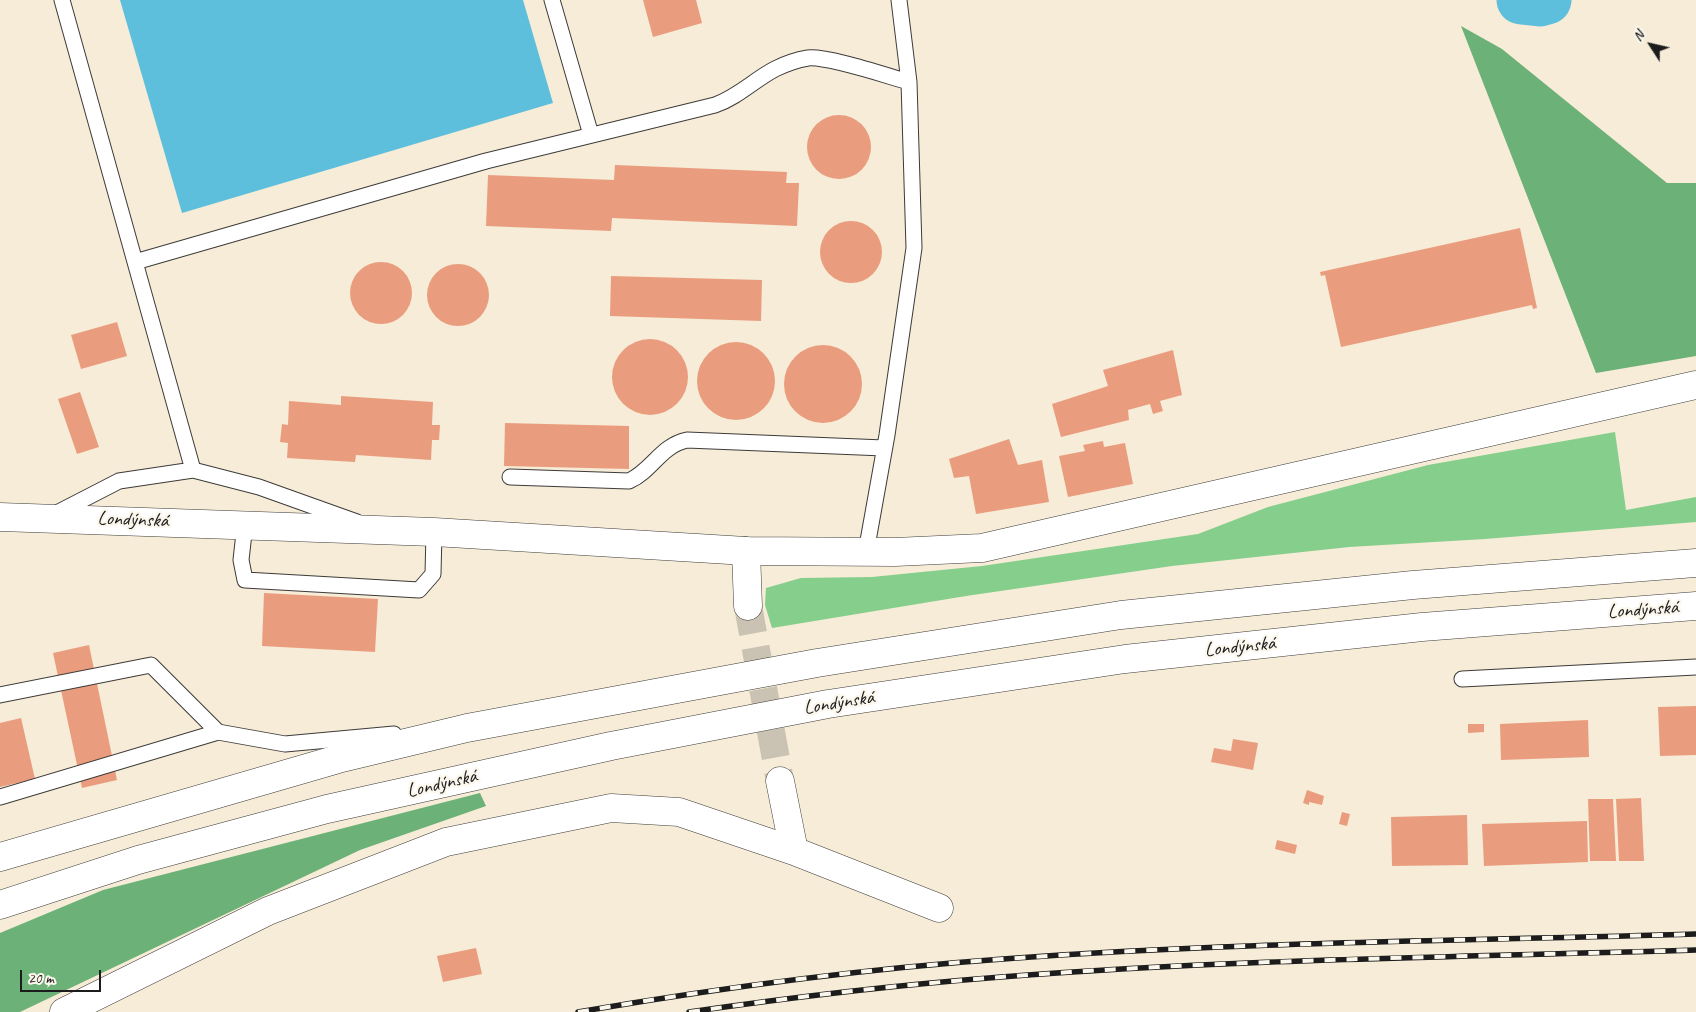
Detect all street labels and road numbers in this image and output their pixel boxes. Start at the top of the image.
street label: Londýnská [97,507,169,533]
street label: Londýnská [1607,596,1679,624]
street label: Londýnská [1203,631,1277,663]
street label: Londýnská [802,686,876,720]
street label: Londýnská [405,764,479,804]

